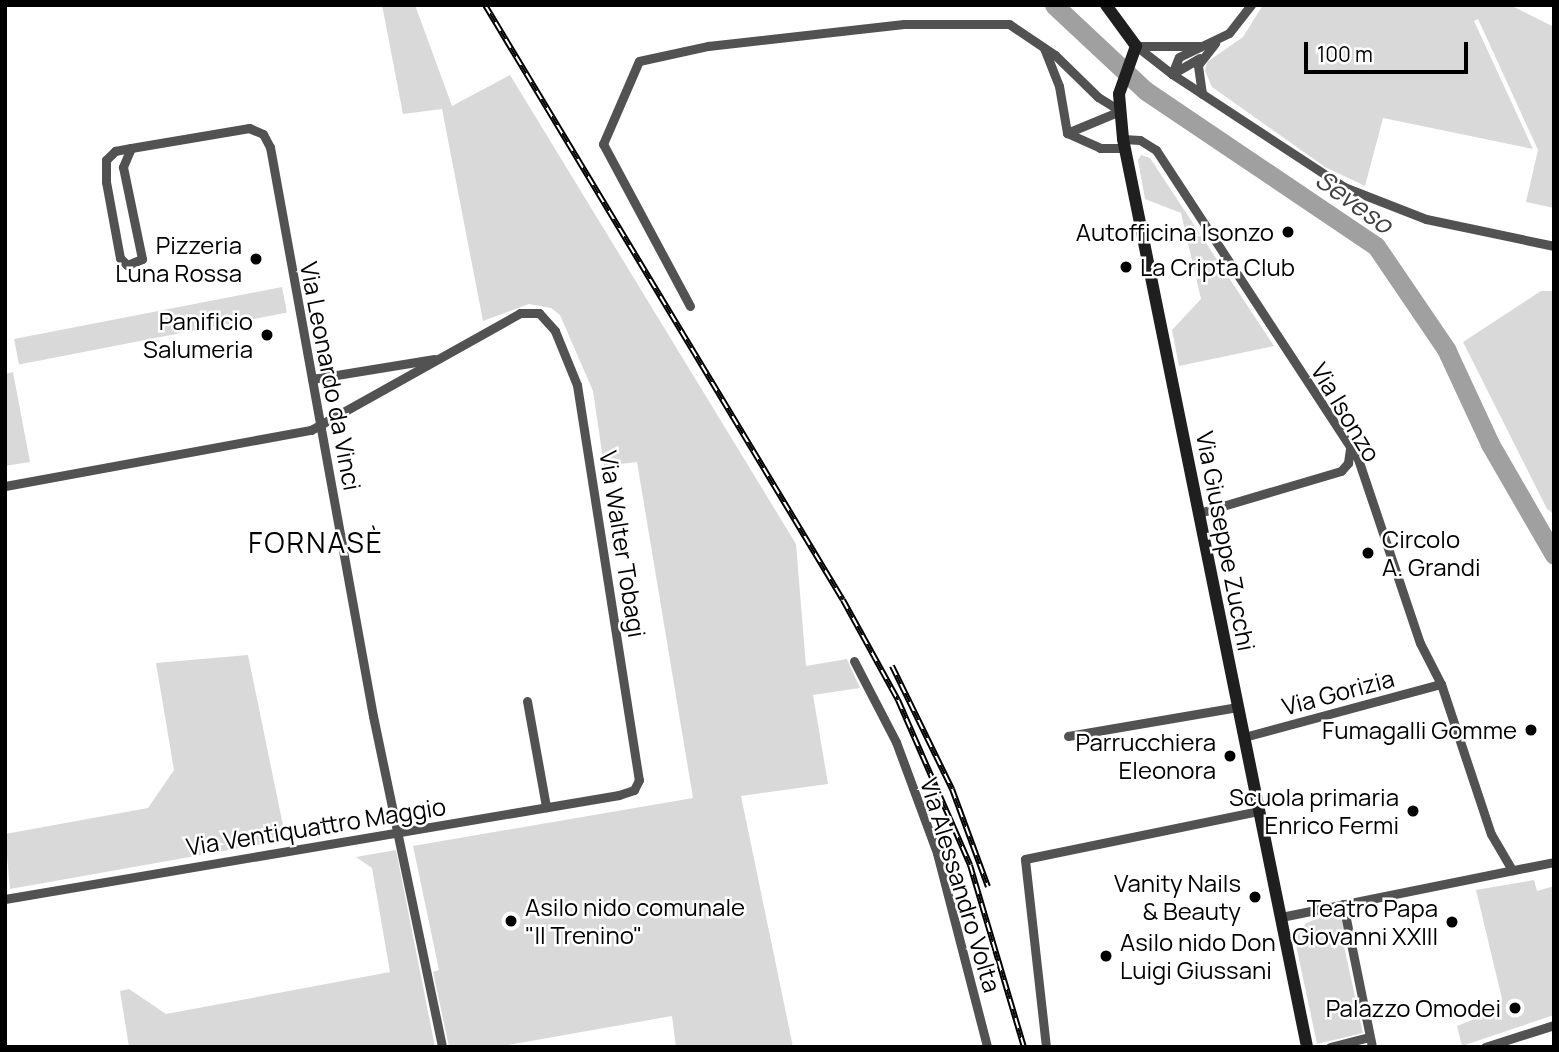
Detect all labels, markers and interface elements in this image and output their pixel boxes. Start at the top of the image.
scale bar [1307,28,1472,72]
text: 100 m [1317,40,1373,68]
water label: Seveso [1309,164,1399,240]
place label: Autofficina Isonzo [1076,218,1274,246]
marker: Autofficina Isonzo [1280,224,1296,240]
place label: Pizzeria Luna Rossa [115,231,242,287]
marker: Pizzeria Luna Rossa [248,251,264,267]
place label: La Cripta Club [1140,253,1295,281]
street label: Via Leonardo da Vinci [295,259,367,493]
marker: La Cripta Club [1118,259,1134,275]
place label: Panificio Salumeria [143,307,253,363]
marker: Panificio Salumeria [259,327,275,343]
street label: Via Isonzo [1305,357,1387,467]
street label: Via Giuseppe Zucchi [1191,429,1261,653]
street label: Via Walter Tobagi [594,449,652,639]
district label: FORNASÈ [249,525,383,559]
place label: Circolo A. Grandi [1382,525,1481,581]
marker: Circolo A. Grandi [1360,545,1376,561]
street label: Via Gorizia [1279,663,1397,721]
place label: Fumagalli Gomme [1322,716,1517,744]
marker: Fumagalli Gomme [1523,722,1539,738]
place label: Parrucchiera Eleonora [1076,728,1216,784]
marker: Parrucchiera Eleonora [1222,748,1238,764]
street label: Via Alessandro Volta [915,774,1007,996]
place label: Scuola primaria Enrico Fermi [1229,783,1399,839]
street label: Via Ventiquattro Maggio [184,791,448,861]
marker: Scuola primaria Enrico Fermi [1405,803,1421,819]
place label: Vanity Nails & Beauty [1114,869,1241,925]
marker: Vanity Nails & Beauty [1247,889,1263,905]
place label: Asilo nido comunale "Il Trenino" [525,893,745,949]
place label: Teatro Papa Giovanni XXIII [1292,894,1438,950]
marker: Asilo nido comunale "Il Trenino" [503,913,519,929]
marker: Teatro Papa Giovanni XXIII [1444,914,1460,930]
place label: Asilo nido Don Luigi Giussani [1120,928,1276,984]
marker: Asilo nido Don Luigi Giussani [1098,948,1114,964]
place label: Palazzo Omodei [1326,994,1501,1022]
marker: Palazzo Omodei [1507,1000,1523,1016]

